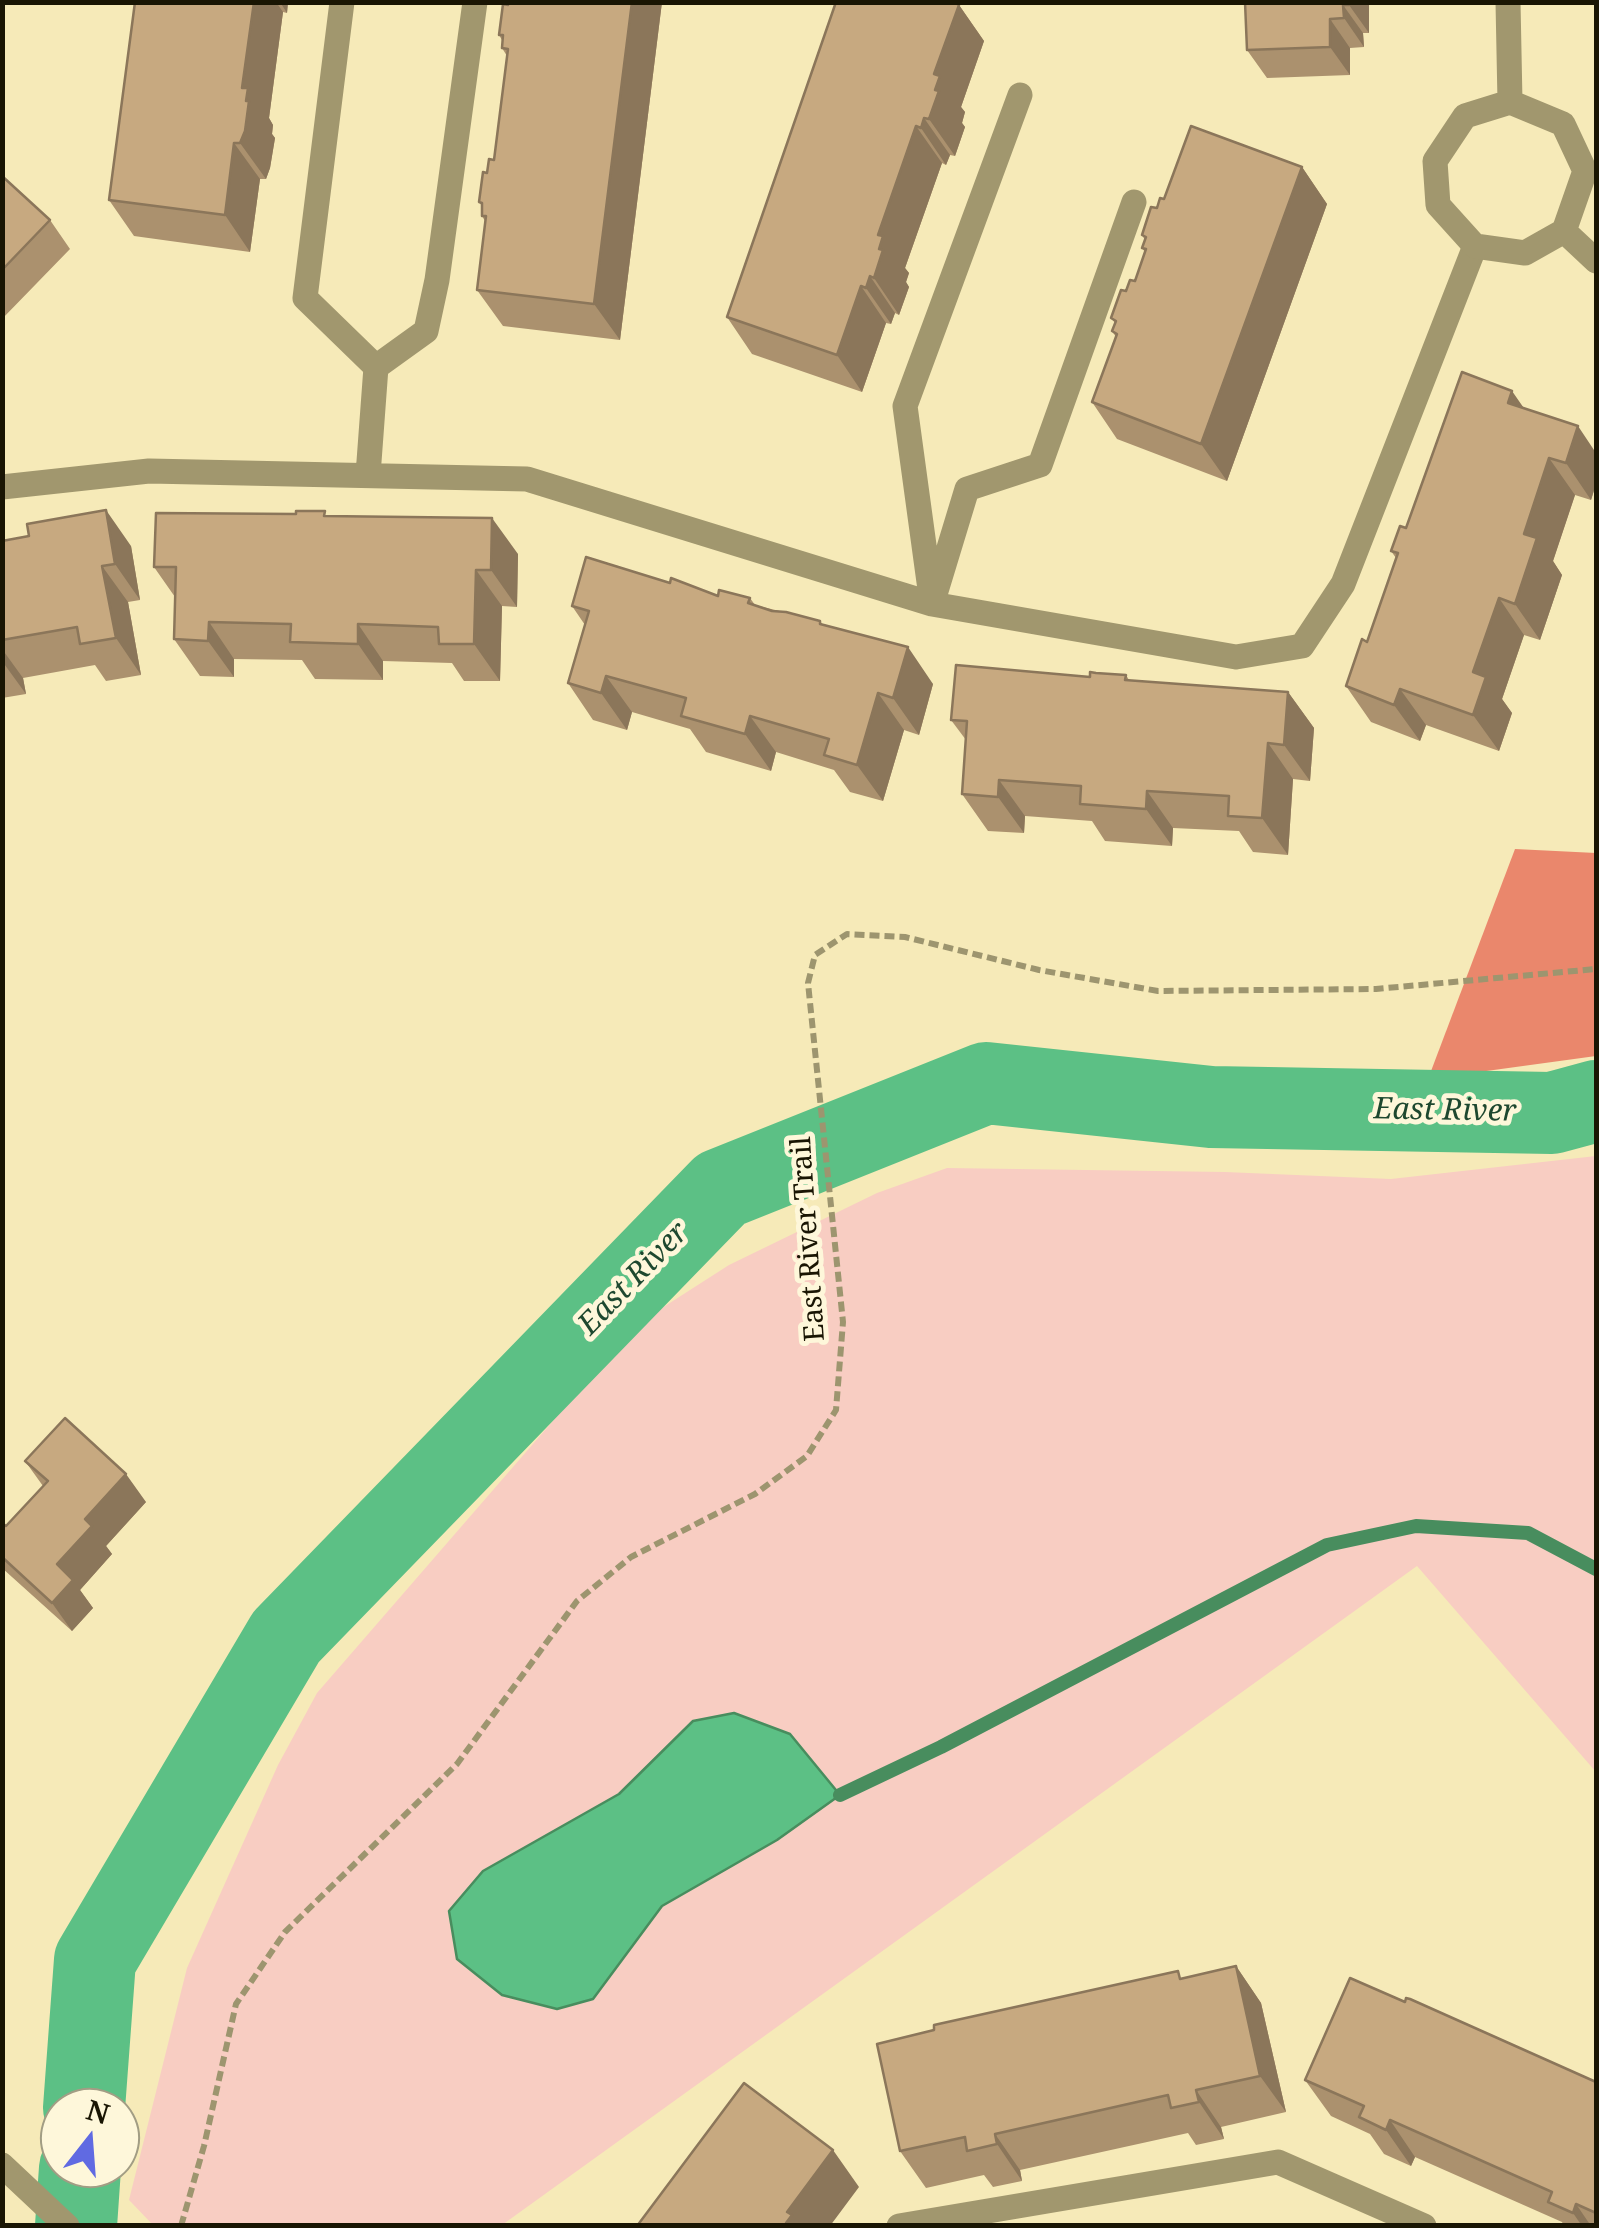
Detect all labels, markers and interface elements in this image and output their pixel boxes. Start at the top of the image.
water label: East River [1373,1092,1517,1130]
street label: East River Trail [785,1136,833,1342]
water label: East River [571,1215,697,1343]
north arrow [40,2088,140,2188]
text: N [82,2090,114,2133]

